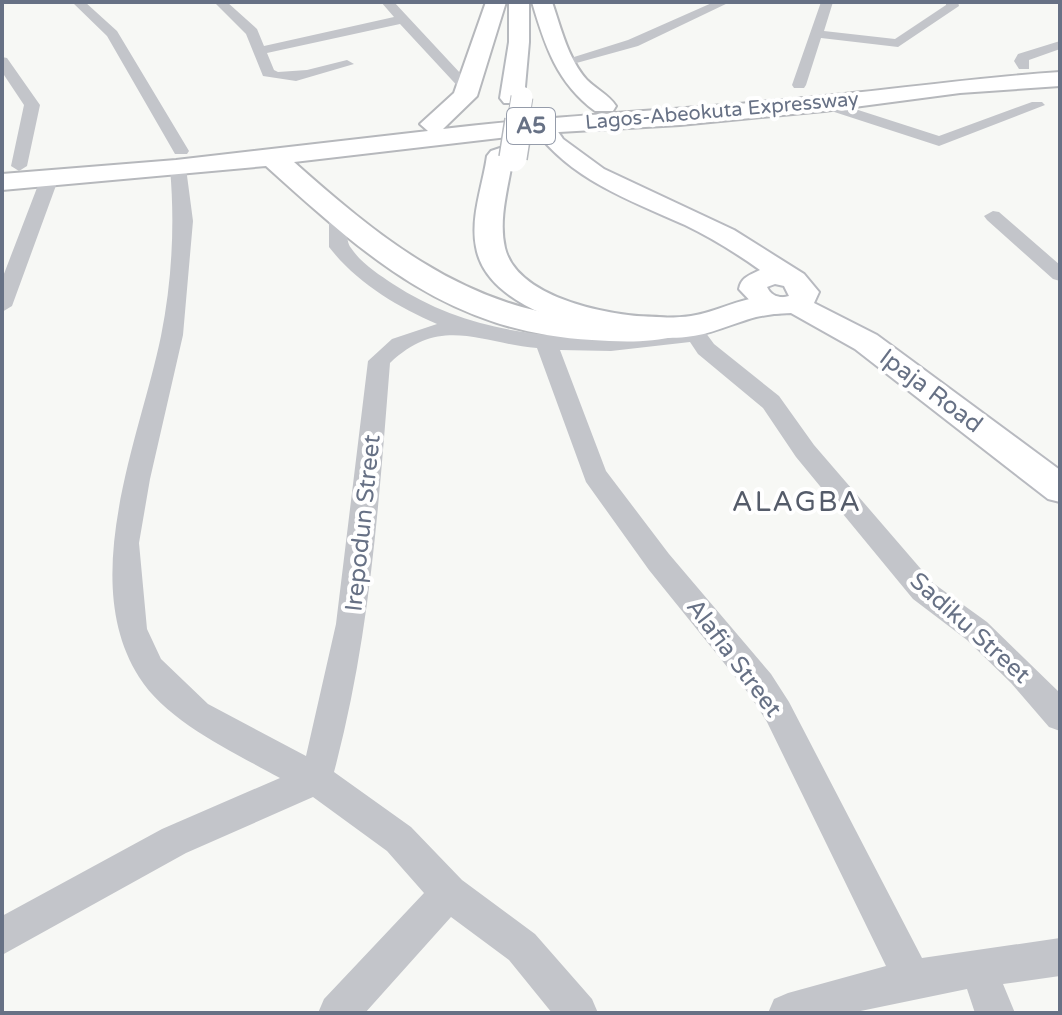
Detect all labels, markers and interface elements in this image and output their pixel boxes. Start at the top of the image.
street label: Lagos-Abeokuta Expressway [584,87,860,135]
road number: A5 [507,108,555,144]
street label: Ipaja Road [874,343,988,439]
street label: Irepodun Street [339,433,387,613]
district label: ALAGBA [732,485,862,519]
street label: Sadiku Street [904,566,1036,690]
street label: Alafia Street [680,593,788,723]

